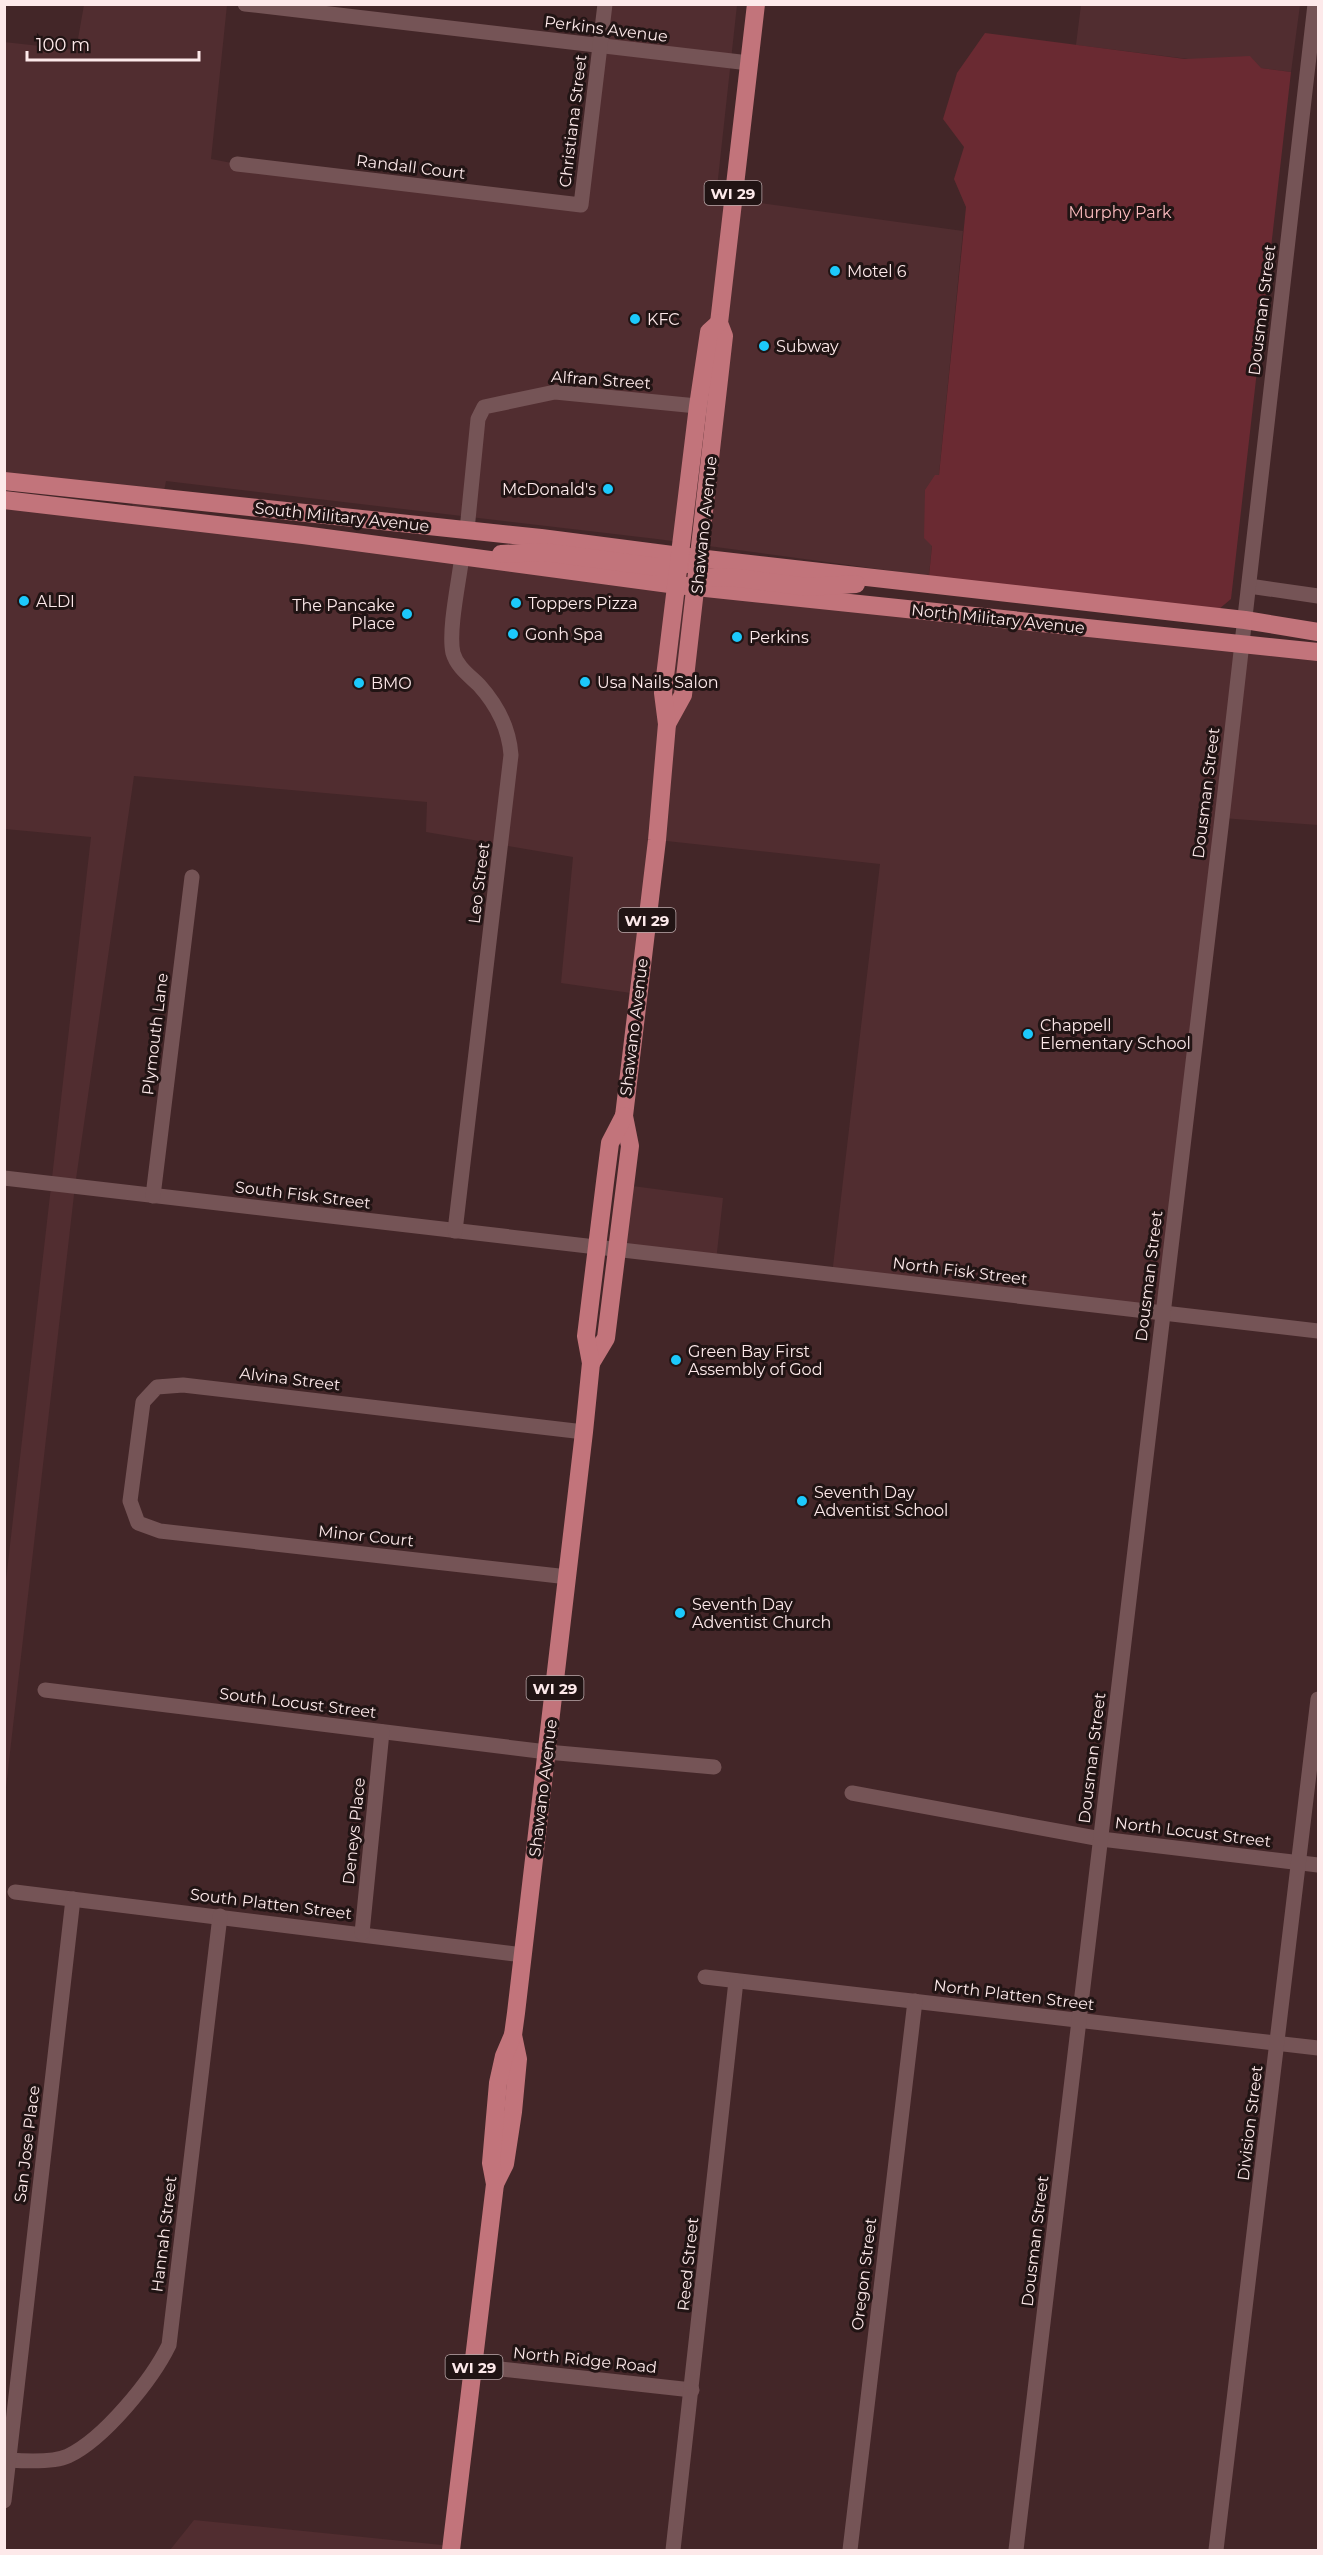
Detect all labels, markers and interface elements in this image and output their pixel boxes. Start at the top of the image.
street label: Perkins Avenue [543,12,669,46]
scale bar [27,24,200,62]
text: 100 m [36,34,90,56]
street label: Christiana Street [555,53,591,188]
street label: Randall Court [355,151,467,183]
road number: WI 29 [704,181,762,205]
park label: Murphy Park [1068,203,1172,222]
street label: Dousman Street [1245,243,1280,376]
place label: Motel 6 [847,262,907,281]
marker: Motel 6 [828,264,842,278]
place label: KFC [647,310,680,329]
marker: KFC [628,312,642,326]
place label: Subway [776,337,839,356]
marker: Subway [757,339,771,353]
street label: Alfran Street [551,367,652,393]
street label: Shawano Avenue [687,455,721,595]
place label: McDonald's [502,480,596,499]
marker: McDonald's [601,482,615,496]
street label: South Military Avenue [254,498,430,536]
place label: ALDI [36,592,75,611]
marker: ALDI [17,594,31,608]
place label: Toppers Pizza [528,594,638,613]
place label: The Pancake Place [292,596,395,633]
marker: Toppers Pizza [509,596,523,610]
street label: North Military Avenue [910,600,1086,638]
marker: The Pancake Place [400,607,414,621]
place label: Gonh Spa [525,625,603,644]
marker: Gonh Spa [506,627,520,641]
place label: Perkins [749,628,809,647]
marker: Perkins [730,630,744,644]
place label: Usa Nails Salon [597,673,719,692]
place label: BMO [371,674,412,693]
marker: Usa Nails Salon [578,675,592,689]
marker: BMO [352,676,366,690]
street label: Dousman Street [1189,726,1224,859]
street label: Leo Street [465,841,493,925]
road number: WI 29 [618,908,676,932]
street label: Shawano Avenue [616,957,652,1097]
street label: Plymouth Lane [138,972,172,1096]
place label: Chappell Elementary School [1040,1016,1191,1053]
marker: Chappell Elementary School [1021,1027,1035,1041]
street label: South Fisk Street [234,1177,372,1213]
street label: Dousman Street [1132,1209,1167,1342]
street label: North Fisk Street [892,1253,1029,1289]
place label: Green Bay First Assembly of God [688,1342,823,1379]
marker: Green Bay First Assembly of God [669,1353,683,1367]
street label: Alvina Street [238,1363,342,1395]
place label: Seventh Day Adventist School [814,1483,948,1520]
marker: Seventh Day Adventist School [795,1494,809,1508]
street label: Minor Court [317,1522,415,1551]
place label: Seventh Day Adventist Church [692,1595,831,1632]
marker: Seventh Day Adventist Church [673,1606,687,1620]
road number: WI 29 [526,1676,584,1700]
street label: South Locust Street [218,1684,378,1722]
street label: Dousman Street [1075,1691,1110,1824]
street label: Shawano Avenue [525,1718,561,1858]
street label: Deneys Place [339,1777,369,1885]
street label: North Locust Street [1114,1813,1273,1851]
street label: South Platten Street [189,1885,353,1923]
street label: North Platten Street [932,1976,1096,2014]
street label: Division Street [1234,2064,1267,2182]
street label: San Jose Place [10,2084,44,2204]
street label: Hannah Street [147,2174,181,2293]
street label: Dousman Street [1018,2174,1053,2307]
street label: Reed Street [674,2216,702,2312]
street label: Oregon Street [848,2216,880,2332]
street label: North Ridge Road [512,2343,658,2377]
road number: WI 29 [446,2355,502,2379]

